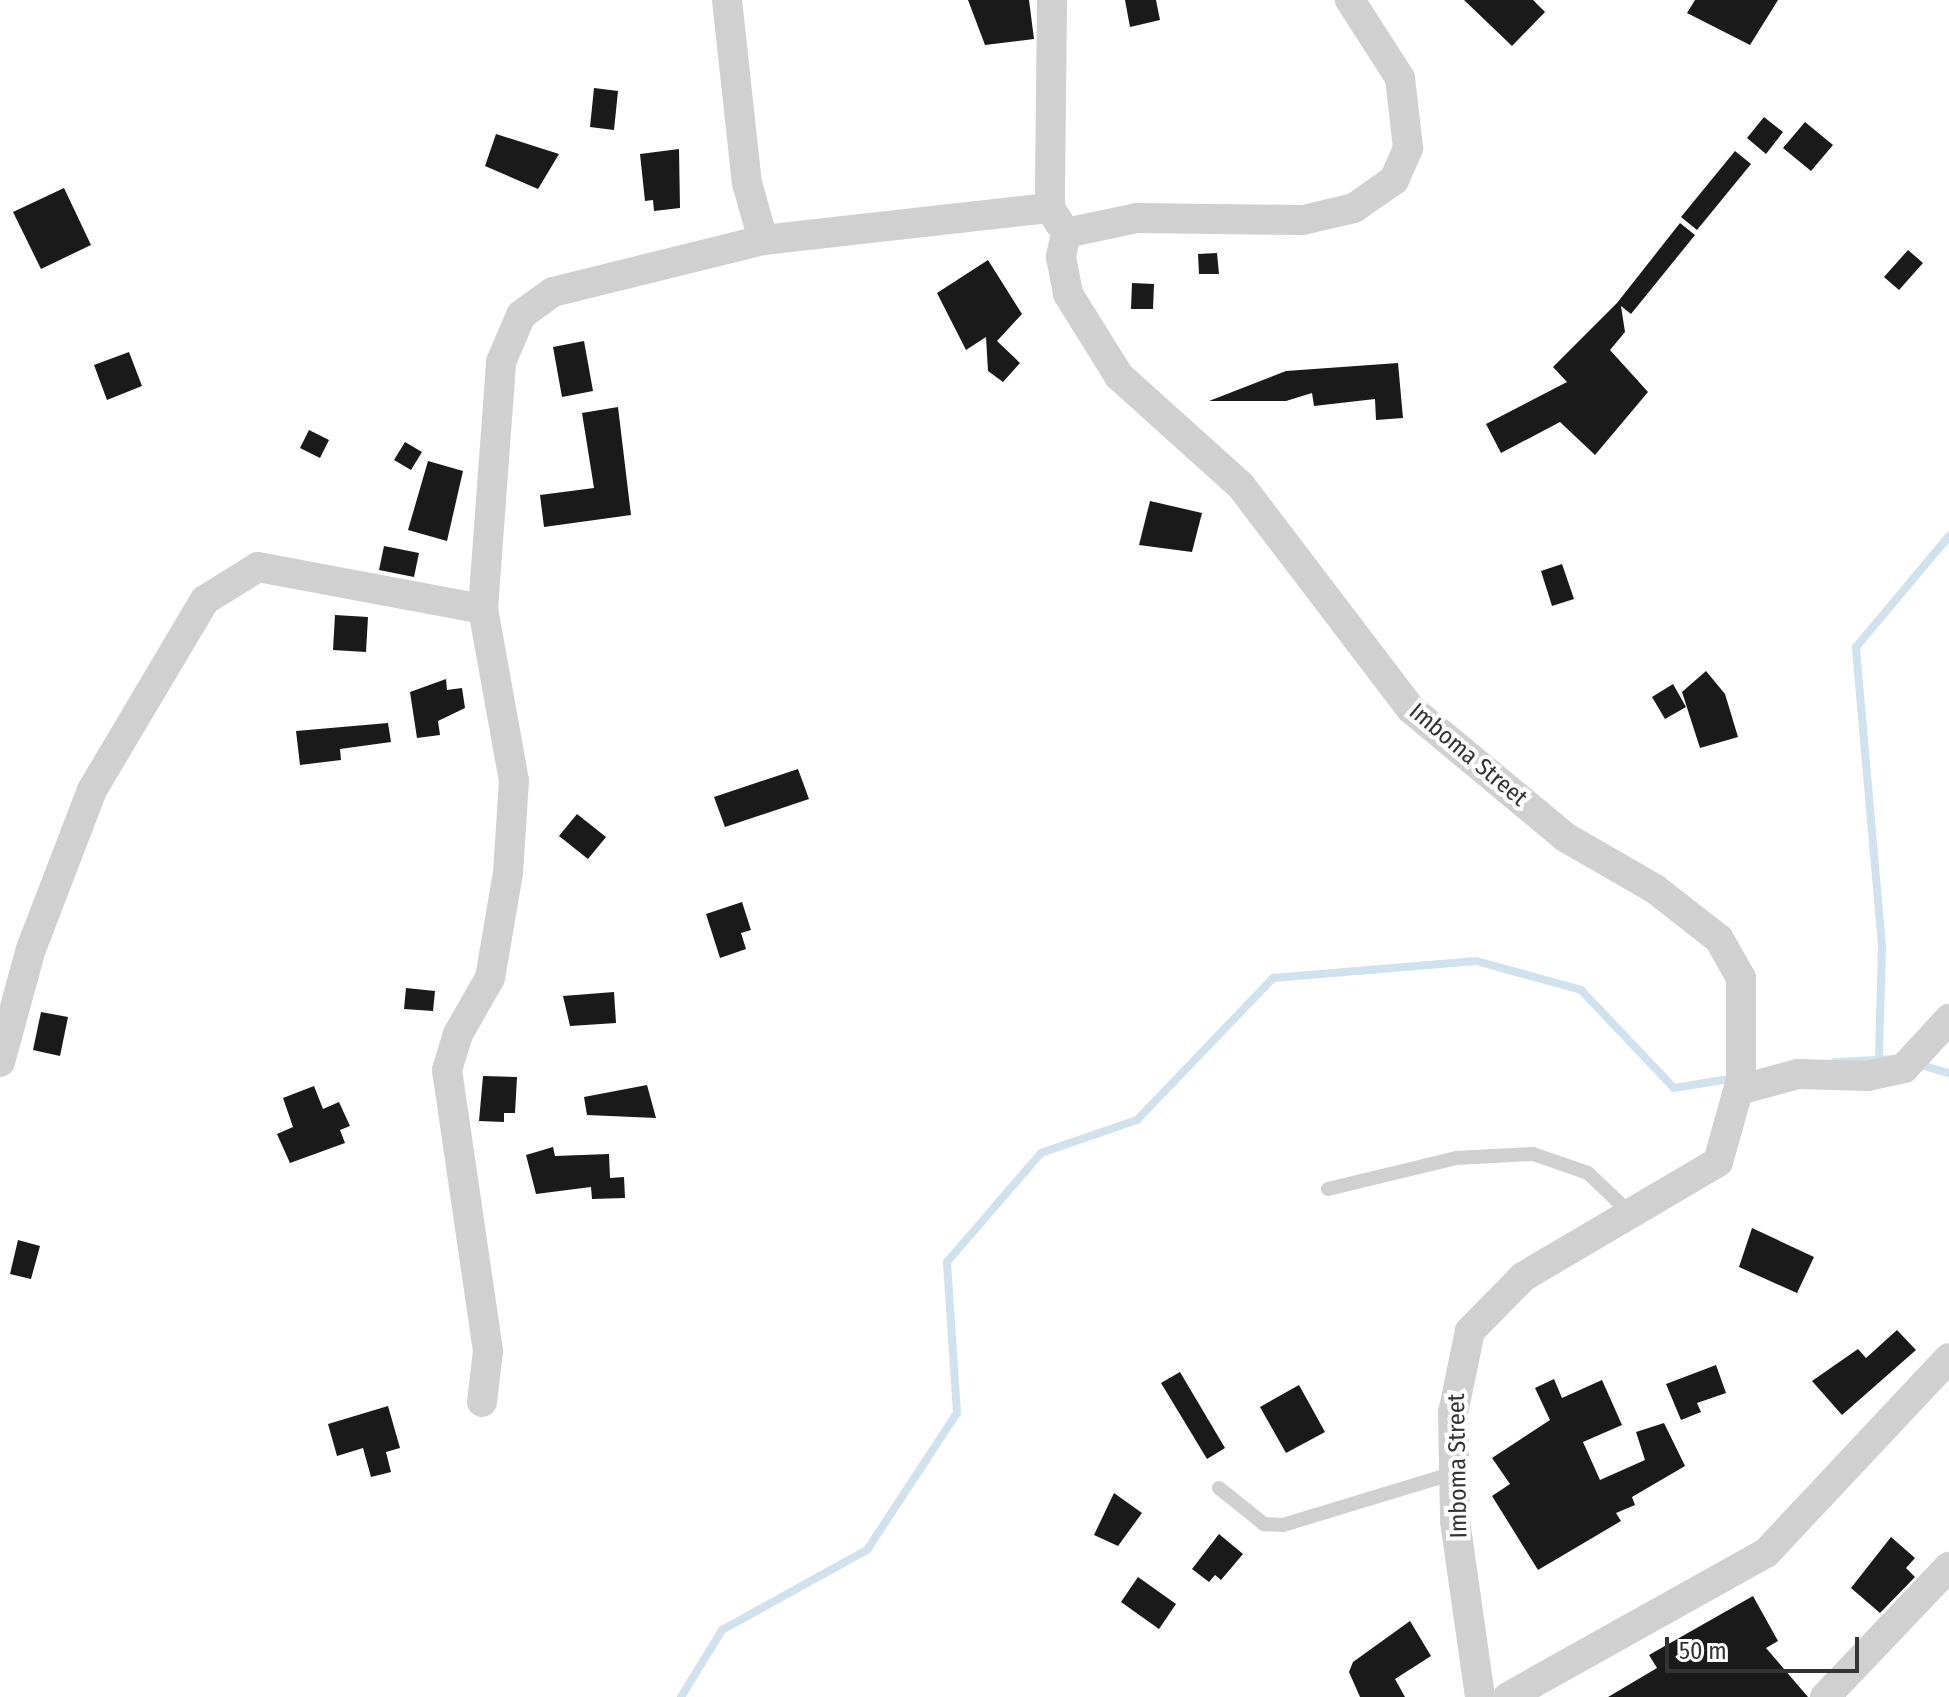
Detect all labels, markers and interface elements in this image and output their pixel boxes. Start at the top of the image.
street label: Imboma Street [1403,697,1533,813]
street label: Imboma Street [1442,1393,1474,1539]
scale bar [1669,1621,1863,1671]
text: 50 m [1679,1637,1727,1665]

